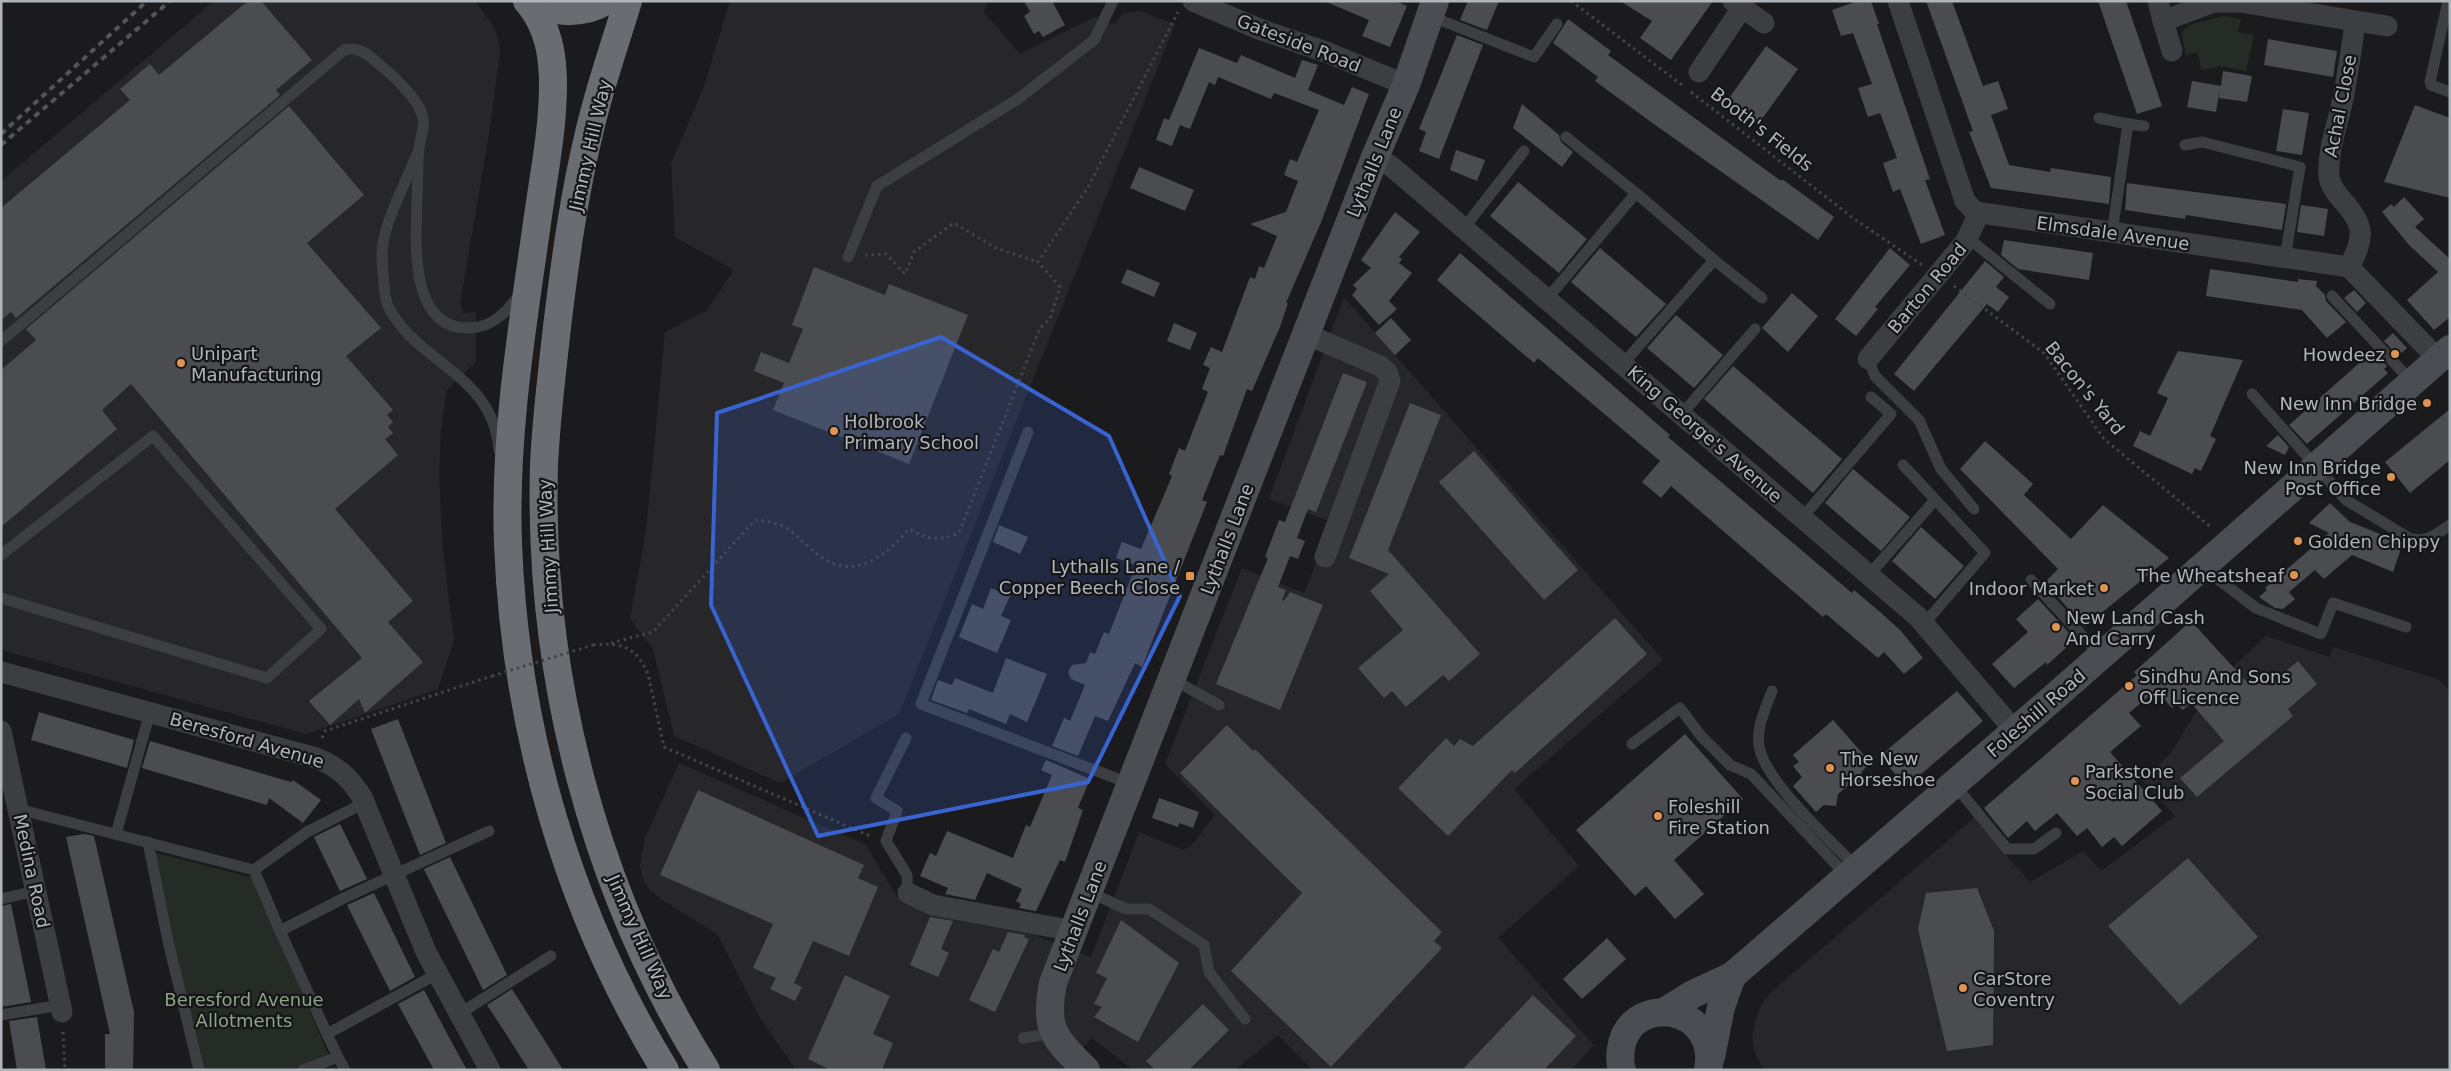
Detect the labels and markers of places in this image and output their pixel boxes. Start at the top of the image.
place label: Unipart Manufacturing [191,343,321,385]
place label: Howdeez [2303,344,2385,365]
marker: Howdeez [2389,348,2401,360]
marker: Unipart Manufacturing [175,357,187,369]
place label: New Inn Bridge [2279,393,2417,414]
marker: New Inn Bridge [2421,397,2433,409]
place label: Holbrook Primary School [844,411,979,453]
marker: Holbrook Primary School [828,425,840,437]
place label: New Inn Bridge Post Office [2243,457,2381,499]
marker: New Inn Bridge Post Office [2385,471,2397,483]
place label: Golden Chippy [2308,531,2440,552]
marker: Golden Chippy [2292,535,2304,547]
place label: Lythalls Lane / Copper Beech Close [999,556,1181,598]
place label: The Wheatsheaf [2136,565,2285,586]
marker: The Wheatsheaf [2288,569,2300,581]
marker: Lythalls Lane / Copper Beech Close [1184,570,1196,582]
place label: Indoor Market [1969,578,2094,599]
marker: Indoor Market [2098,582,2110,594]
place label: New Land Cash And Carry [2066,607,2205,649]
marker: New Land Cash And Carry [2050,621,2062,633]
place label: Sindhu And Sons Off Licence [2139,666,2291,708]
marker: Sindhu And Sons Off Licence [2123,680,2135,692]
place label: The New Horseshoe [1839,748,1935,790]
place label: Parkstone Social Club [2085,761,2185,803]
marker: The New Horseshoe [1824,762,1836,774]
marker: Parkstone Social Club [2069,775,2081,787]
place label: Foleshill Fire Station [1668,796,1770,838]
marker: Foleshill Fire Station [1652,810,1664,822]
place label: CarStore Coventry [1973,968,2055,1010]
marker: CarStore Coventry [1957,982,1969,994]

